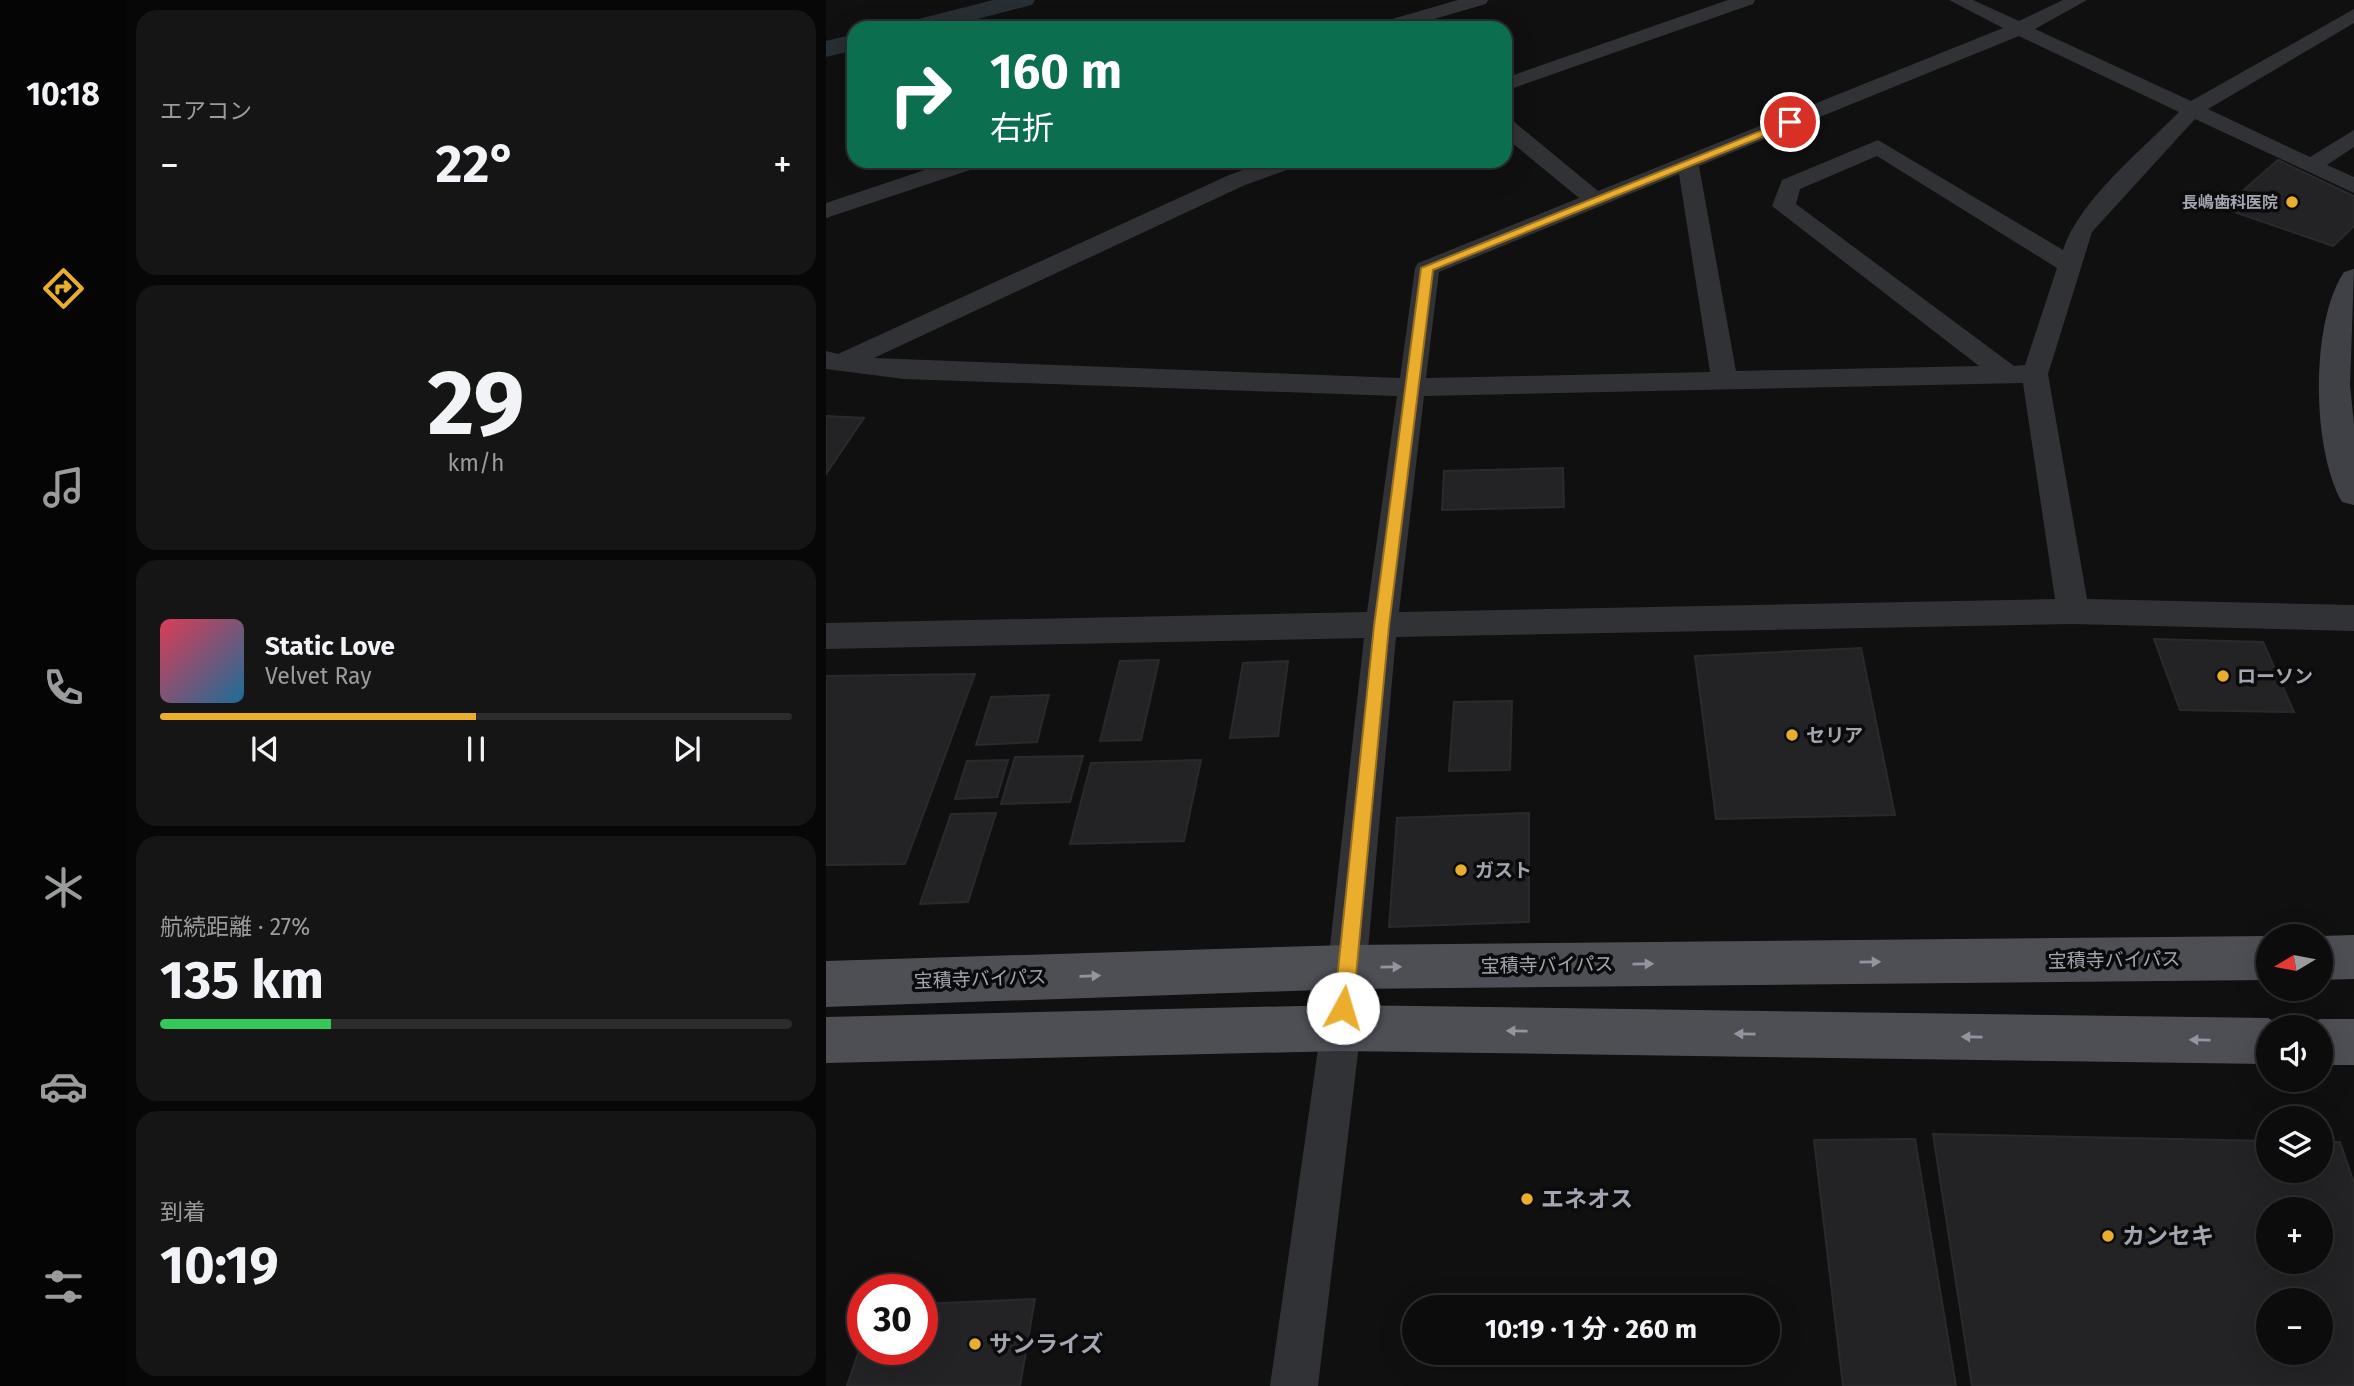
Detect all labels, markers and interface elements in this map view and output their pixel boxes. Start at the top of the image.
text: 160 m [990,42,1122,101]
icon: right [875,49,966,140]
text: 10:18 [26,75,100,113]
pin [1760,92,1820,152]
text: エアコン [160,97,252,125]
icon: arrive [1771,103,1809,141]
text: 右折 [990,109,1054,147]
text: 22° [436,133,516,196]
text: − [160,142,179,188]
text: + [773,142,792,188]
place label: 長嶋歯科医院 [2182,193,2278,212]
marker: 長嶋歯科医院 [2284,194,2300,210]
icon: directions [39,264,88,313]
text: 29 [427,349,525,458]
text: km/h [448,449,504,477]
icon: music [39,463,88,512]
text: Static Love [265,631,395,662]
text: Velvet Ray [265,662,372,690]
icon: phone [39,663,88,712]
place label: ローソン [2237,665,2313,688]
marker: ローソン [2215,668,2231,684]
place label: セリア [1806,724,1863,747]
marker: セリア [1784,727,1800,743]
icon: previous [246,730,284,768]
icon: pause [457,730,495,768]
icon: next [668,730,706,768]
place label: ガスト [1475,859,1532,882]
marker: ガスト [1453,862,1469,878]
icon: climate [39,863,88,912]
text: 航続距離 · 27% [160,913,310,941]
north arrow [2256,924,2333,1001]
map controls [2256,924,2333,1365]
street label: 宝積寺バイパス [2047,947,2181,973]
text: 135 km [160,949,324,1012]
street label: 宝積寺バイパス [1480,952,1614,978]
one-way arrow [1860,956,1882,968]
one-way arrow [1632,958,1654,970]
one-way arrow [1380,961,1402,973]
street label: 宝積寺バイパス [913,965,1047,993]
one-way arrow [1079,970,1101,981]
position arrow [1306,971,1380,1045]
button: sound [2256,1015,2333,1092]
one-way arrow [1506,1025,1528,1036]
one-way arrow [1734,1028,1756,1040]
one-way arrow [1961,1031,1983,1043]
one-way arrow [2189,1034,2211,1046]
icon: car [39,1062,88,1111]
button: layers [2256,1106,2333,1183]
place label: エネオス [1541,1185,1633,1213]
marker: エネオス [1519,1191,1535,1207]
button: + [2256,1197,2333,1274]
text: 到着 [160,1198,206,1226]
place label: カンセキ [2122,1222,2214,1250]
marker: カンセキ [2100,1228,2116,1244]
text: 10:19 [160,1234,279,1297]
icon: filters [39,1262,88,1311]
speed limit sign: 30 [847,1274,938,1365]
button: − [2256,1288,2333,1365]
text: 10:19 · 1 分 · 260 m [1485,1314,1697,1345]
place label: サンライズ [989,1330,1103,1358]
marker: サンライズ [967,1336,983,1352]

